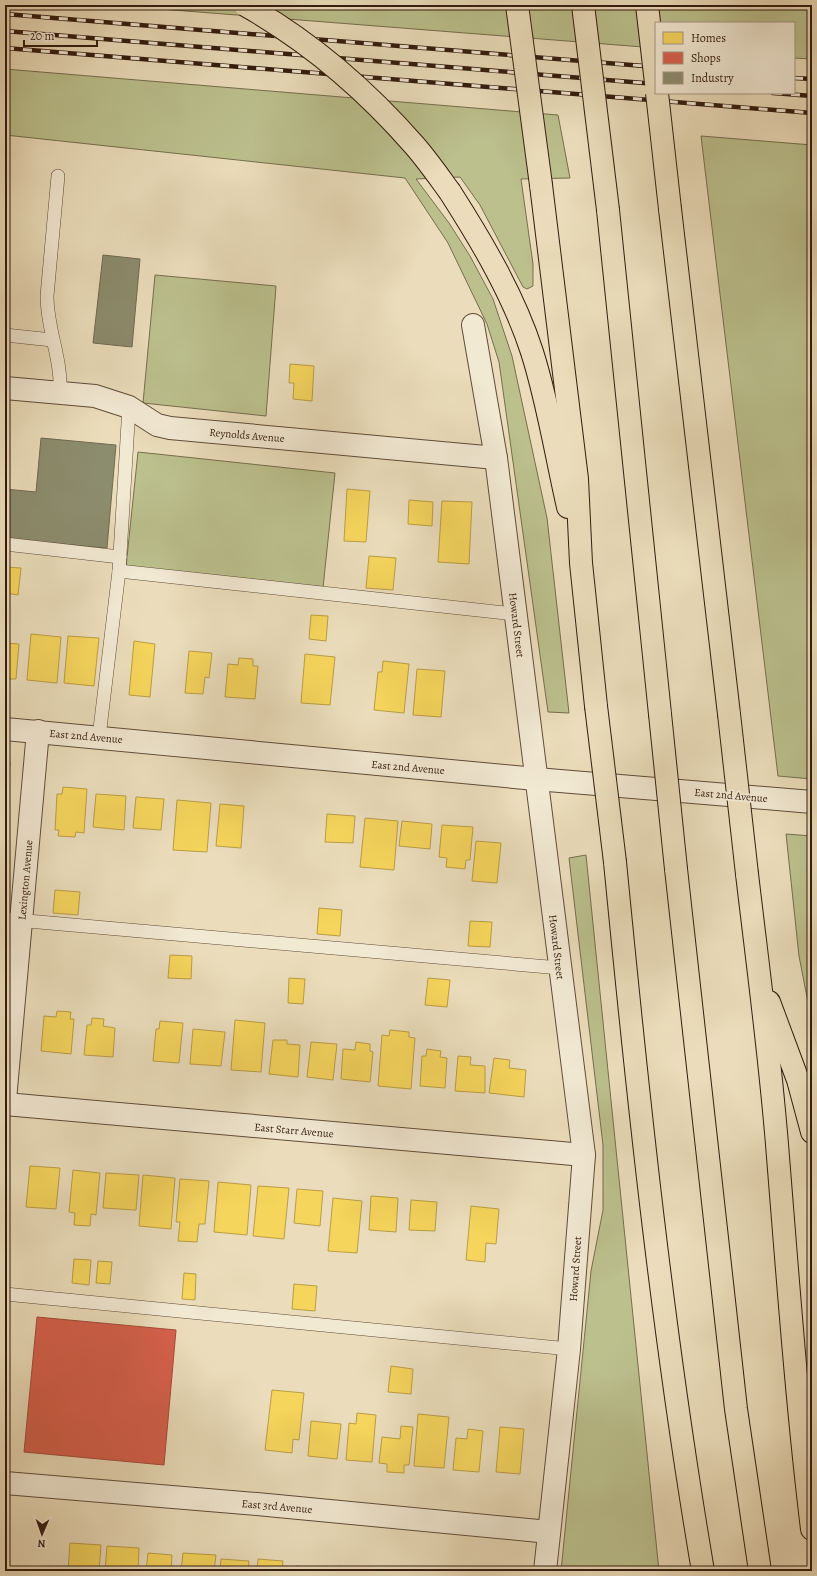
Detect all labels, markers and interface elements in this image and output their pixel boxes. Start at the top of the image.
scale bar [24,22,97,48]
legend [655,22,795,94]
text: 20 m [30,28,54,44]
text: Homes [691,30,726,46]
text: Shops [691,50,721,66]
text: Industry [691,70,734,86]
street label: Reynolds Avenue [209,425,285,446]
street label: Howard Street [505,592,528,659]
street label: East 2nd Avenue [49,726,123,747]
street label: East 2nd Avenue [371,757,445,778]
street label: East 2nd Avenue [694,785,768,806]
street label: Lexington Avenue [15,839,36,921]
street label: Howard Street [545,914,568,981]
street label: East Starr Avenue [254,1120,334,1141]
street label: Howard Street [566,1236,585,1302]
street label: East 3rd Avenue [241,1496,313,1517]
north arrow [22,1514,62,1554]
text: N [37,1536,46,1551]

